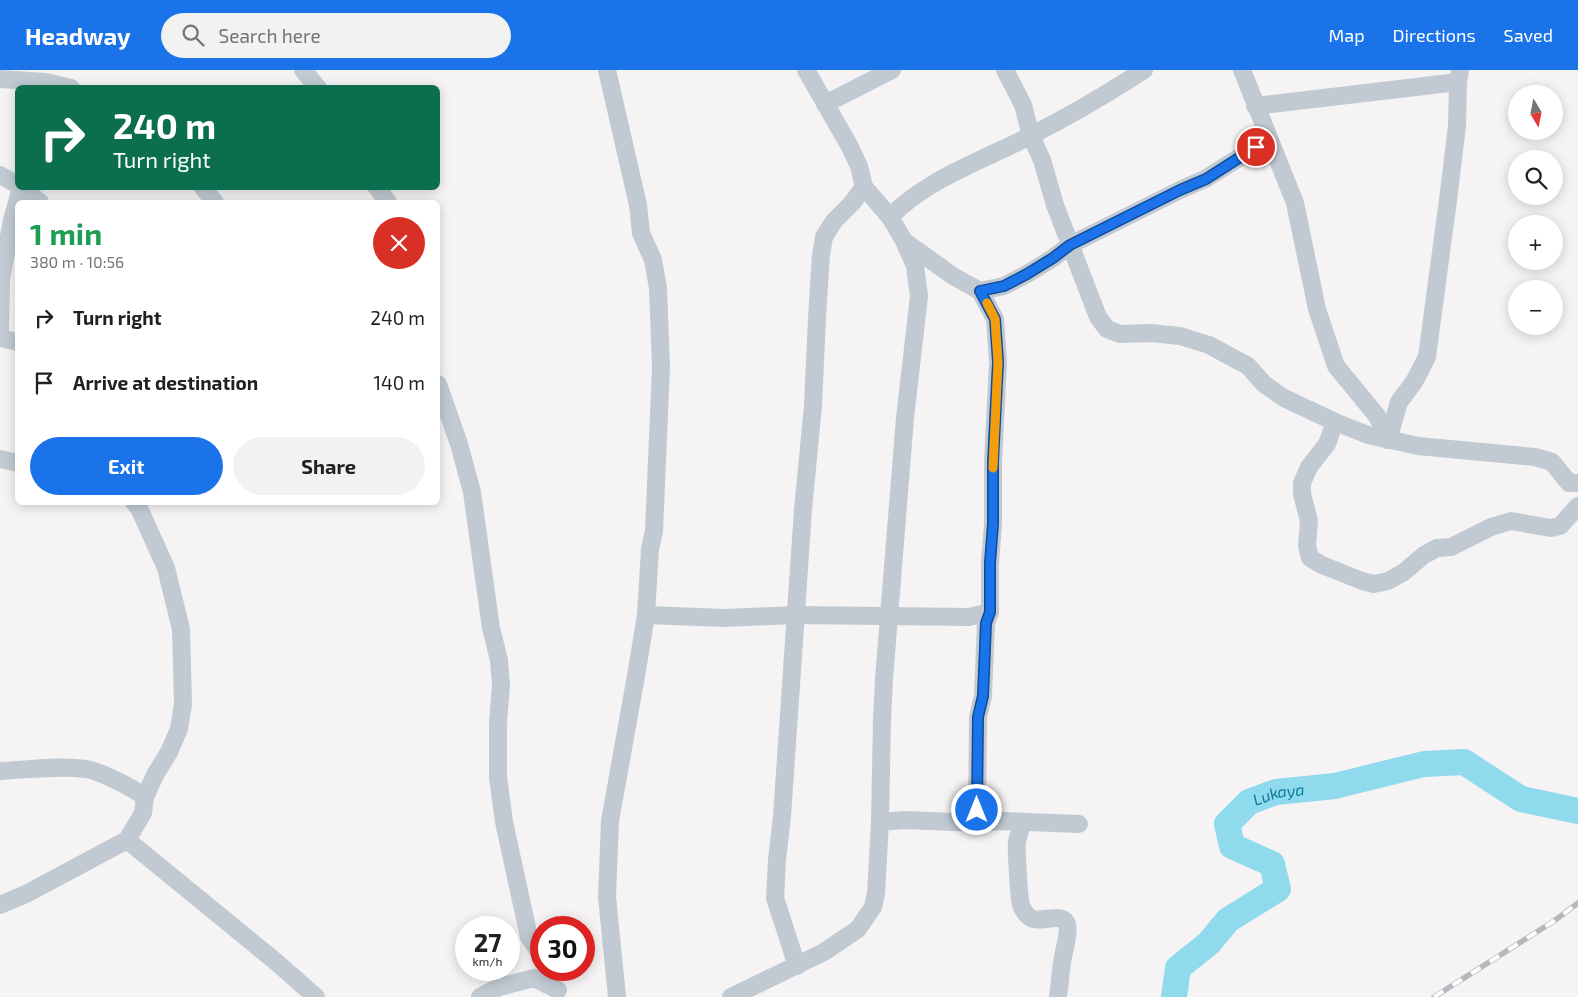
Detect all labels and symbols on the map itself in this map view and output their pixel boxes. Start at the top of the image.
north arrow [1508,85,1562,140]
pin [1235,126,1277,168]
water label: Lukaya [1250,779,1305,809]
position arrow [950,783,1002,835]
speed limit sign: 30 [530,916,595,981]

